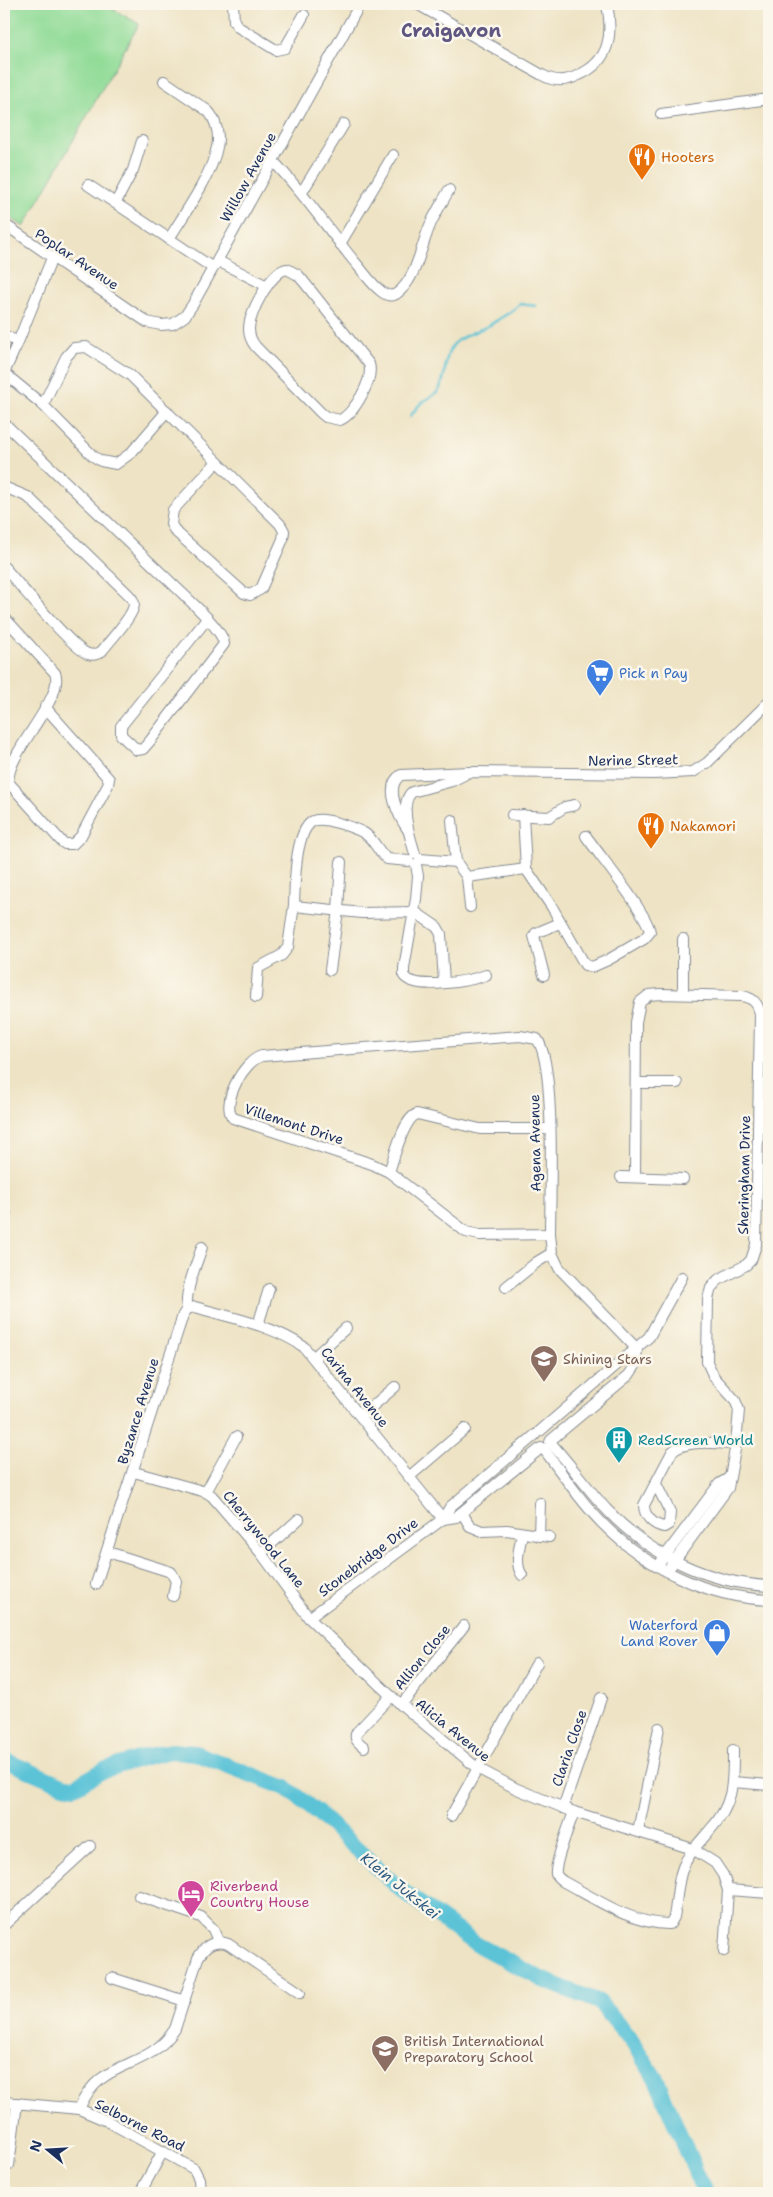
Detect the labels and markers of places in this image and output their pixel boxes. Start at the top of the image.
restaurant icon: Hooters [627,142,657,181]
place label: Hooters [661,148,714,166]
supermarket icon: Pick n Pay [585,658,615,697]
place label: Pick n Pay [619,664,688,682]
restaurant icon: Nakamori [636,811,666,850]
place label: Nakamori [670,817,736,835]
school or university icon: Shining Stars [529,1344,559,1383]
place label: Shining Stars [563,1350,652,1368]
building icon: RedScreen World [604,1425,634,1464]
place label: RedScreen World [638,1431,754,1449]
place label: Waterford Land Rover [620,1616,698,1650]
shop icon: Waterford Land Rover [702,1618,732,1657]
place label: Riverbend Country House [210,1877,309,1911]
hotel icon: Riverbend Country House [176,1879,206,1918]
place label: British International Preparatory School [404,2032,544,2066]
school or university icon: British International Preparatory School [370,2034,400,2073]

